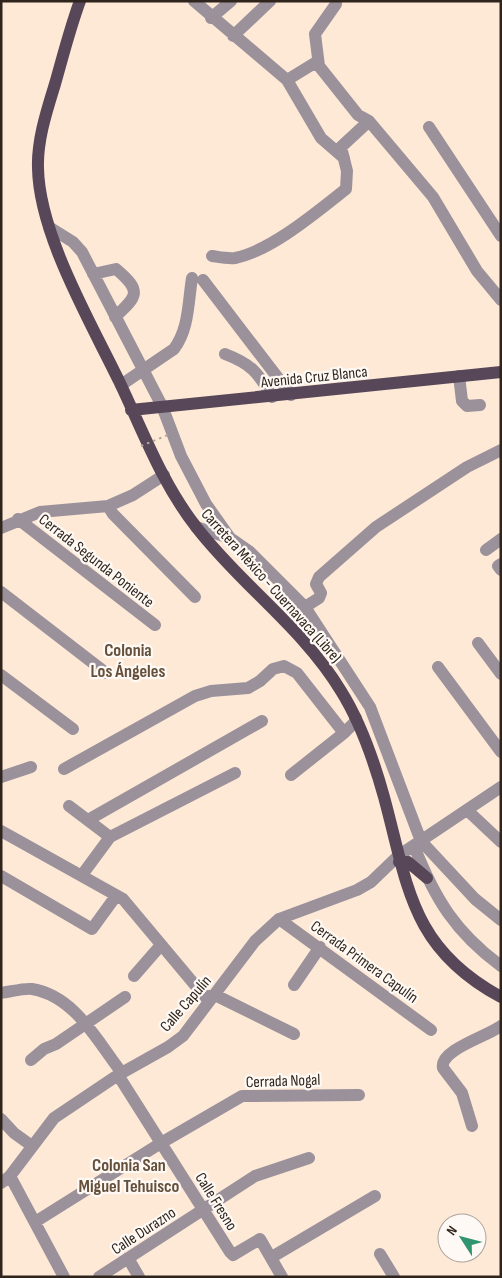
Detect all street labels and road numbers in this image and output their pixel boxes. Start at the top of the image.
street label: Avenida Cruz Blanca [259,362,368,393]
street label: Carretera México - Cuernavaca (Libre) [197,505,345,667]
street label: Cerrada Segunda Poniente [35,510,157,612]
street label: Cerrada Primera Capulín [307,917,422,1008]
street label: Calle Capulín [157,972,216,1036]
street label: Cerrada Nogal [245,1071,321,1092]
street label: Calle Fresno [191,1169,241,1234]
street label: Calle Durazno [108,1203,180,1259]

